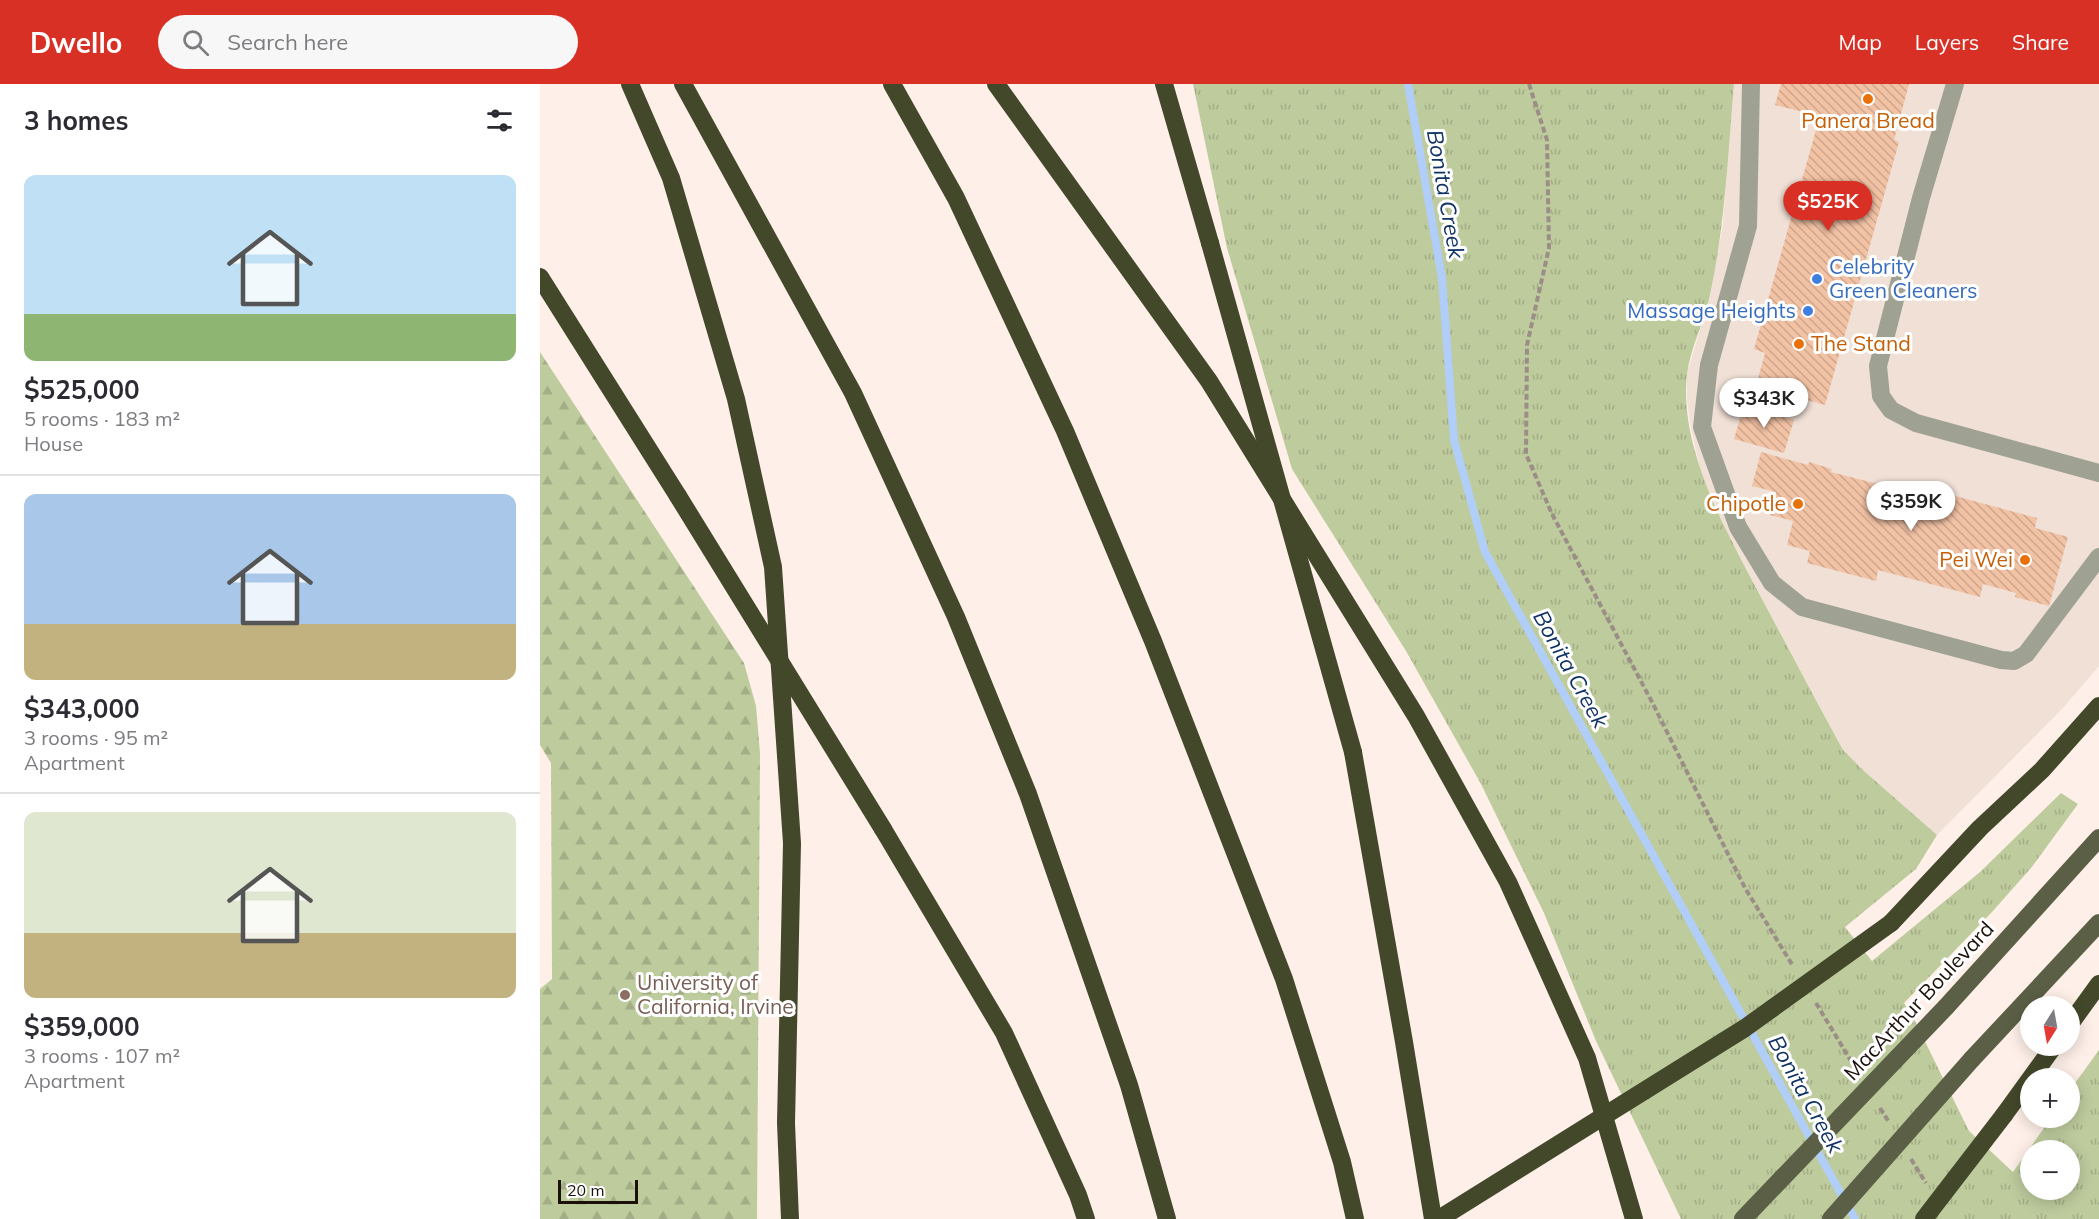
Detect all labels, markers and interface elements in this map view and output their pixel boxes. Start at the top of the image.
search box [158,15,578,69]
text: Dwello [30,25,122,60]
icon: search [179,26,212,59]
text: Search here [227,28,348,56]
text: Map [1839,29,1882,55]
text: Layers [1915,29,1979,55]
text: Share [2012,29,2069,55]
marker: Panera Bread [1861,92,1875,106]
text: 3 homes [24,104,128,137]
icon: filters [483,104,516,137]
place label: Panera Bread [1801,107,1935,133]
water label: Bonita Creek [1421,127,1471,261]
pin: $525K [1786,181,1870,232]
text: $525K [1797,188,1859,213]
icon: home [216,214,324,322]
place label: Celebrity Green Cleaners [1829,253,1978,303]
marker: Celebrity Green Cleaners [1810,272,1824,286]
place label: Massage Heights [1627,297,1796,323]
marker: Massage Heights [1801,304,1815,318]
place label: The Stand [1811,330,1911,356]
marker: The Stand [1792,337,1806,351]
text: $525,000 [24,373,140,406]
pin: $343K [1722,378,1806,429]
text: $343K [1733,385,1795,410]
text: 5 rooms · 183 m² [24,406,180,431]
text: House [24,431,83,456]
pin: $359K [1869,481,1953,532]
text: $359K [1880,488,1942,513]
place label: Chipotle [1706,490,1786,516]
marker: Chipotle [1791,497,1805,511]
icon: home [216,533,324,641]
place label: Pei Wei [1939,546,2013,572]
marker: Pei Wei [2018,553,2032,567]
water label: Bonita Creek [1527,605,1615,733]
text: $343,000 [24,692,140,725]
text: 3 rooms · 95 m² [24,725,168,750]
text: Apartment [24,750,125,775]
icon: home [216,851,324,959]
street label: MacArthur Boulevard [1838,915,1999,1085]
place label: University of California, Irvine [637,969,794,1019]
marker: University of California, Irvine [618,988,632,1002]
north arrow [2020,996,2080,1056]
map controls [2020,996,2080,1200]
text: $359,000 [24,1010,140,1043]
water label: Bonita Creek [1762,1030,1850,1158]
text: 3 rooms · 107 m² [24,1043,180,1068]
text: Apartment [24,1068,125,1093]
button: + [2020,1068,2080,1128]
button: − [2020,1140,2080,1200]
scale bar [558,1177,638,1204]
text: 20 m [567,1180,604,1200]

